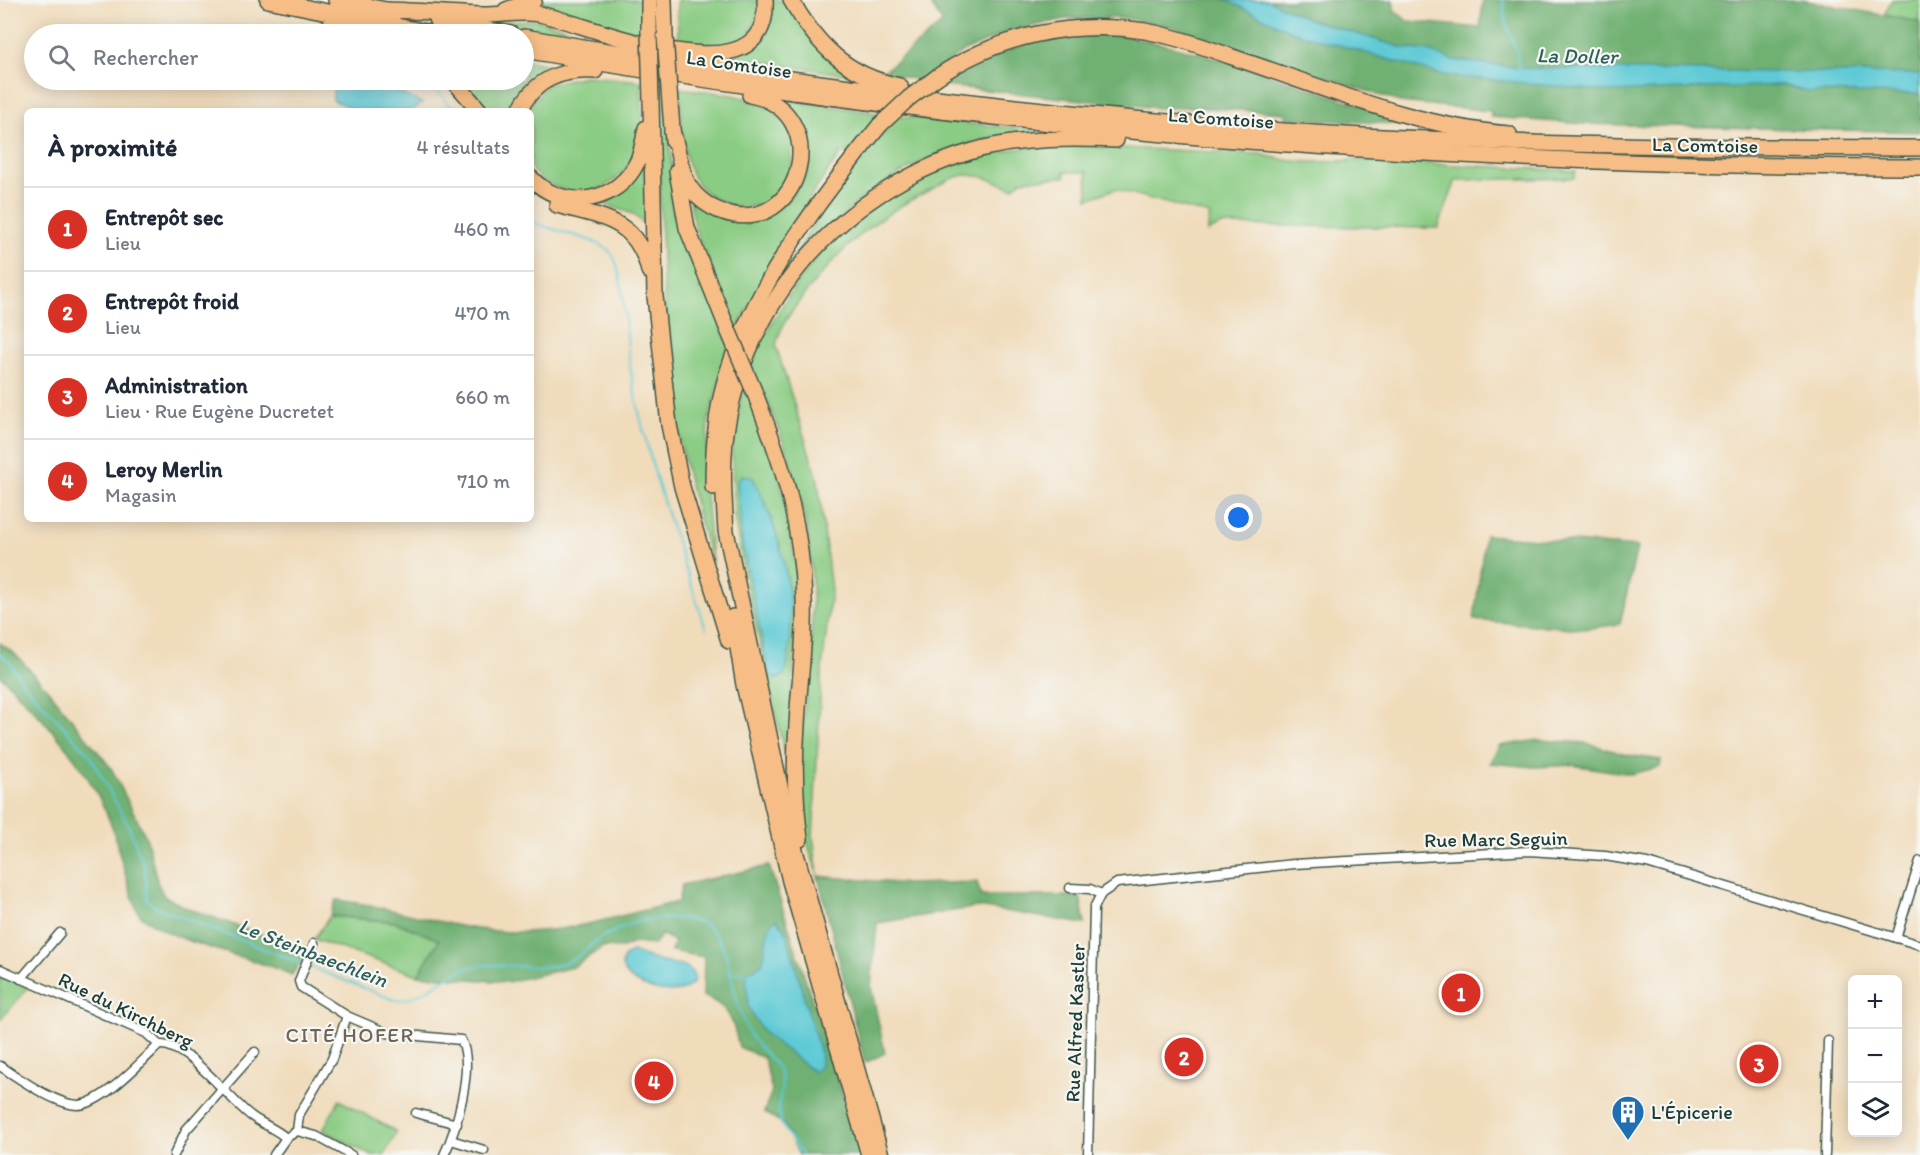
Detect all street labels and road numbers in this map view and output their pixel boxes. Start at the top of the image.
street label: La Comtoise [685,45,793,83]
street label: La Comtoise [1167,102,1275,134]
street label: La Comtoise [1652,132,1758,158]
street label: Rue Marc Seguin [1424,826,1568,852]
street label: Rue Alfred Kastler [1060,943,1090,1103]
street label: Rue du Kirchberg [54,967,198,1053]

